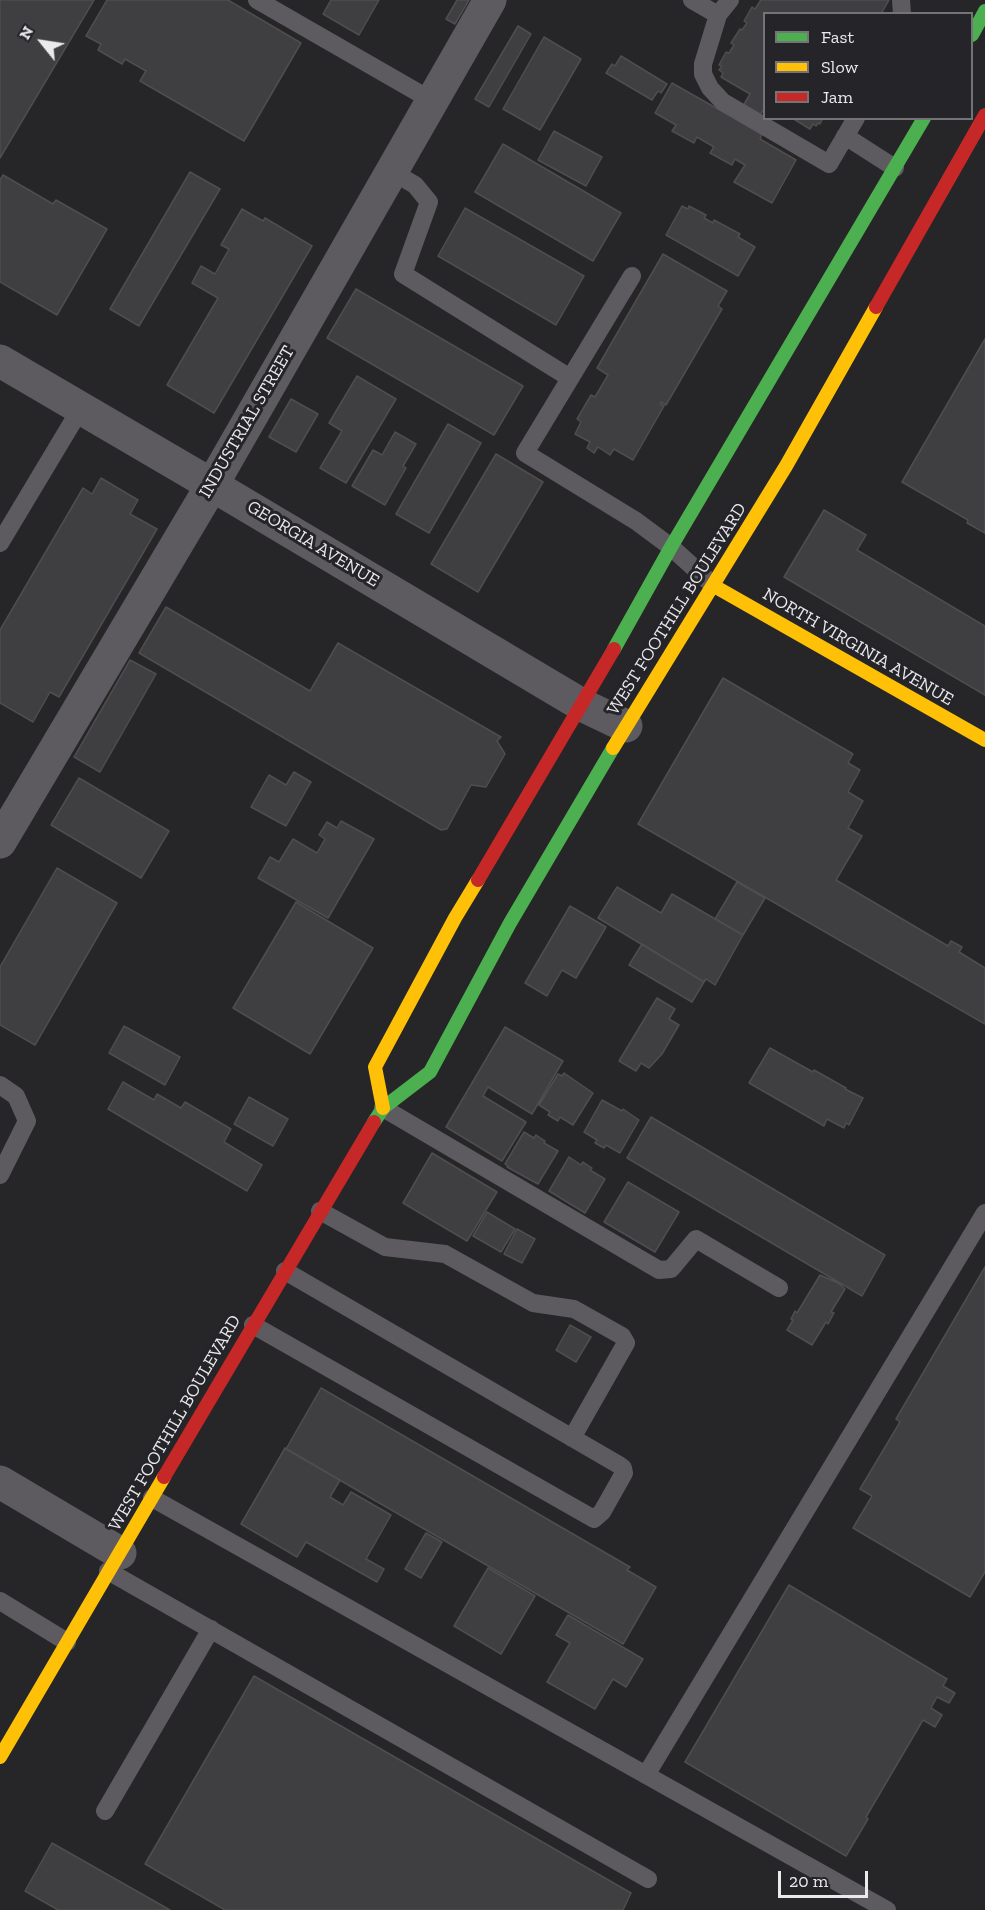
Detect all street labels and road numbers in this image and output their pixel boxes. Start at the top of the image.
street label: INDUSTRIAL STREET [195,342,299,502]
street label: GEORGIA AVENUE [243,496,383,592]
street label: WEST FOOTHILL BOULEVARD [603,499,751,719]
street label: NORTH VIRGINIA AVENUE [759,583,957,711]
street label: WEST FOOTHILL BOULEVARD [104,1311,246,1535]

